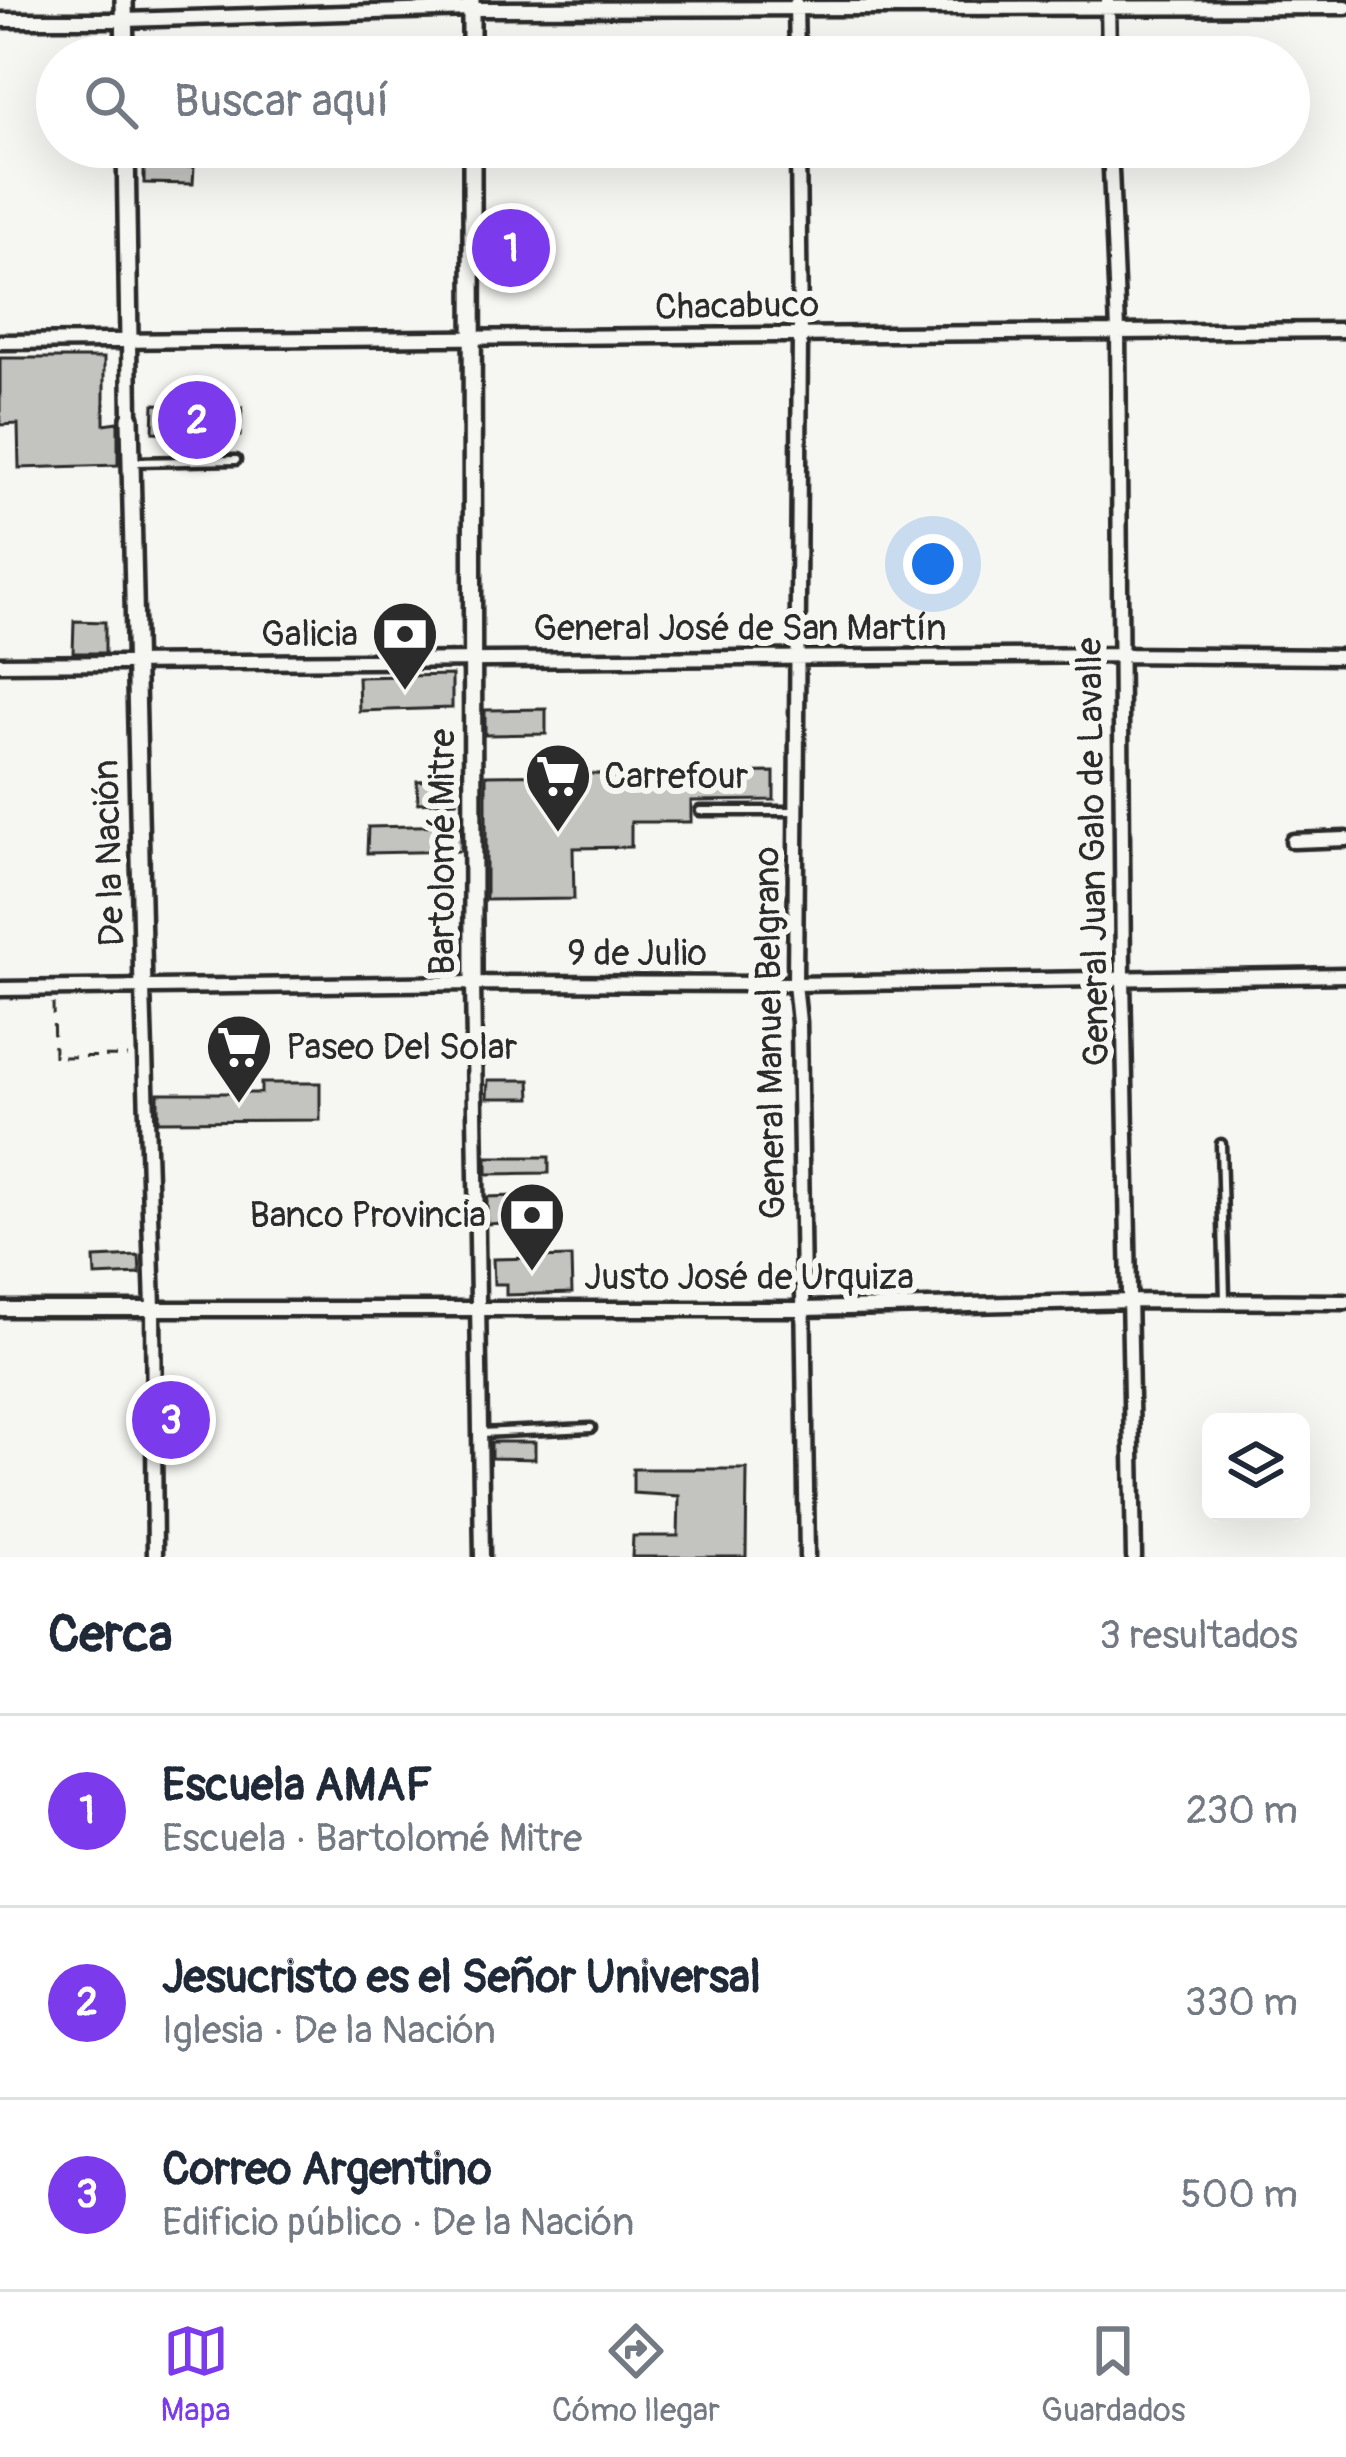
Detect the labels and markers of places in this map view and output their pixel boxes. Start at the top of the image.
pin: 1 [472,203,550,293]
pin: 2 [158,375,236,465]
bank icon: Galicia [370,599,440,693]
place label: Galicia [261,612,358,657]
supermarket icon: Carrefour [523,741,593,835]
place label: Carrefour [604,754,749,799]
supermarket icon: Paseo Del Solar [204,1012,274,1106]
place label: Paseo Del Solar [286,1025,517,1070]
bank icon: Banco Provincia [497,1180,567,1274]
place label: Banco Provincia [249,1193,486,1238]
pin: 3 [132,1375,210,1465]

